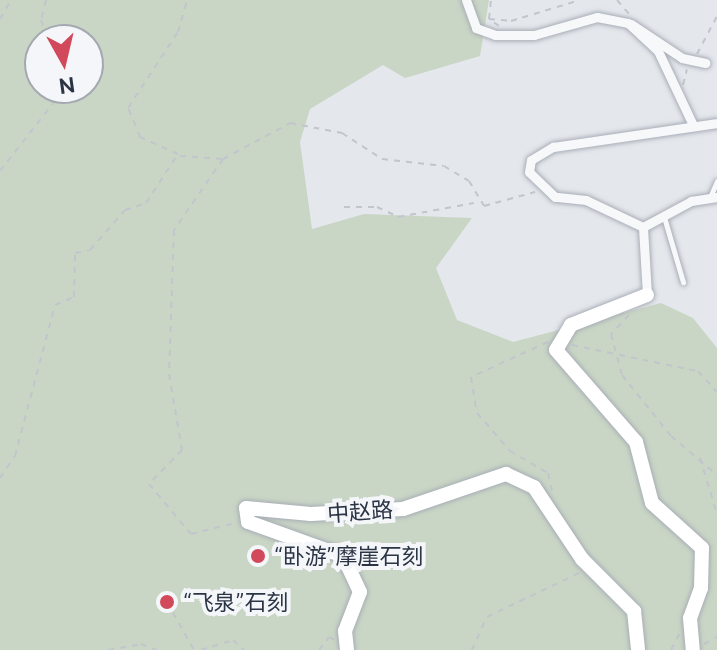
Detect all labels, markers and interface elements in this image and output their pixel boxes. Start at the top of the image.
north arrow [24,24,104,104]
text: N [57,73,77,100]
street label: 中赵路 [326,496,394,526]
place label: “卧游”摩崖石刻 [274,543,424,569]
marker: “卧游”摩崖石刻 [249,547,267,565]
place label: “飞泉”石刻 [183,589,289,615]
marker: “飞泉”石刻 [158,593,176,611]

